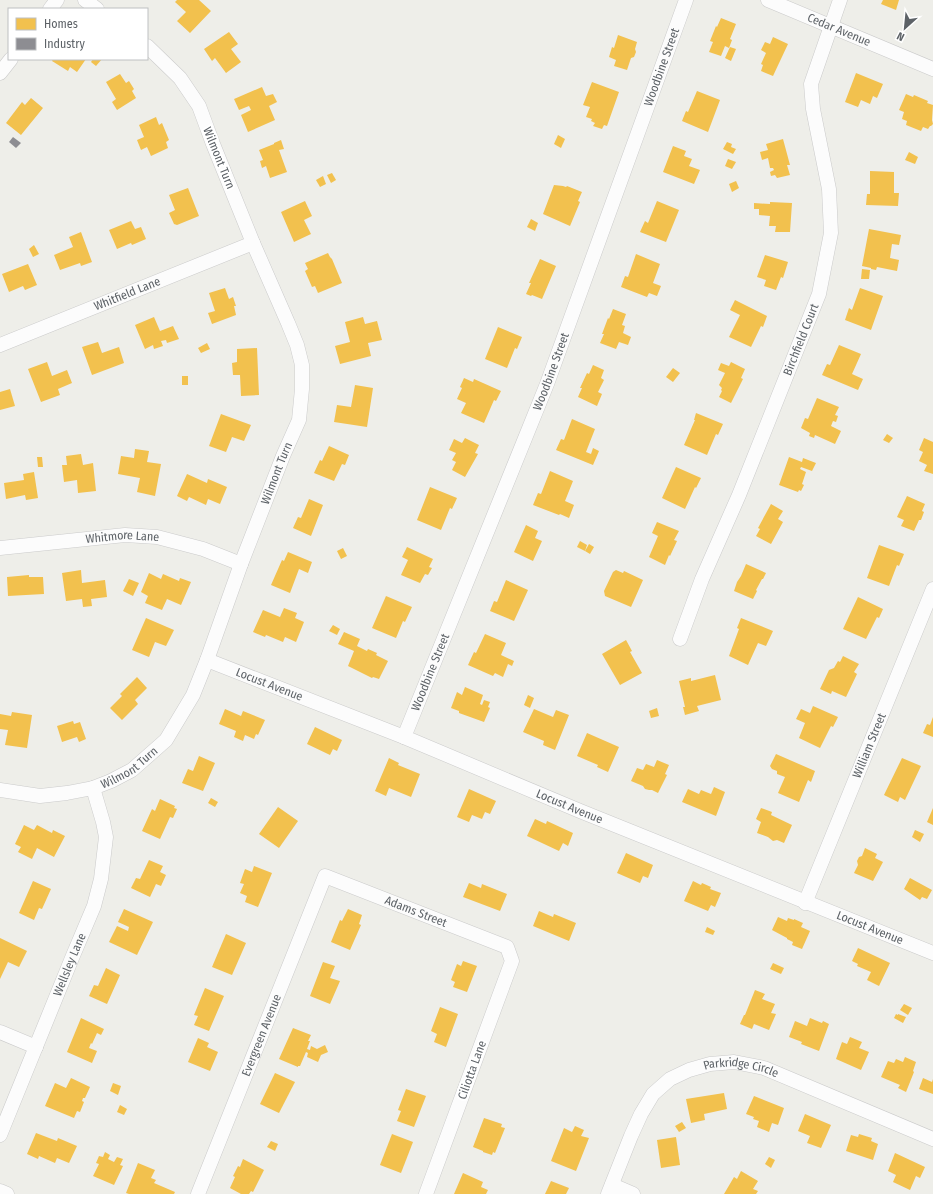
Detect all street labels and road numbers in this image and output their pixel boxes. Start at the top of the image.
street label: Cedar Avenue [805,10,873,49]
street label: Woodbine Street [641,26,682,108]
street label: Wilmont Turn [200,125,238,191]
street label: Whitfield Lane [92,274,162,313]
street label: Birchfield Court [780,302,821,378]
street label: Woodbine Street [530,331,572,412]
street label: Wilmont Turn [258,440,295,506]
street label: Whitmore Lane [85,528,160,546]
street label: Woodbine Street [408,631,452,713]
street label: Locust Avenue [234,665,305,704]
street label: William Street [850,711,889,780]
street label: Wilmont Turn [99,744,160,791]
street label: Locust Avenue [534,786,605,826]
street label: Adams Street [383,893,449,930]
street label: Locust Avenue [835,908,905,947]
street label: Wellsley Lane [50,931,89,998]
street label: Evergreen Avenue [239,992,284,1078]
street label: Ciliotta Lane [455,1039,489,1101]
street label: Parkridge Circle [702,1055,781,1080]

